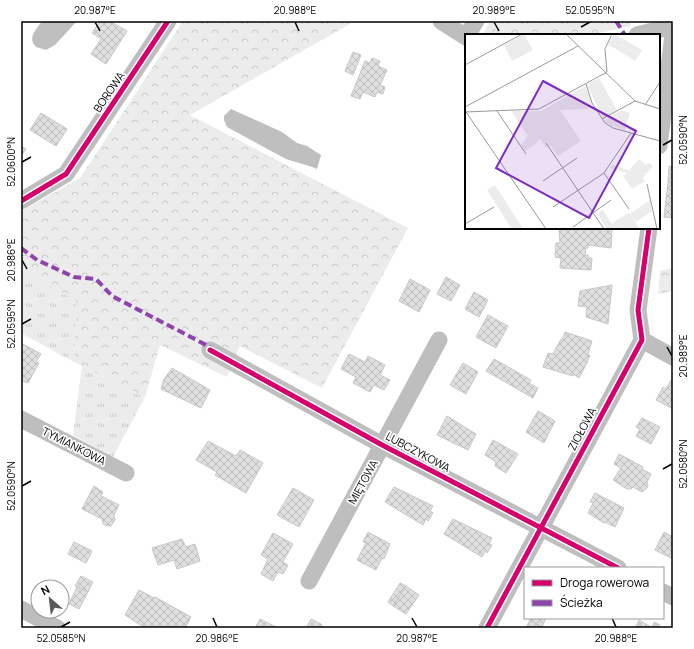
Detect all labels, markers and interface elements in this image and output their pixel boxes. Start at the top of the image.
text: 20.987°E [74,3,116,17]
text: 20.988°E [274,3,316,17]
text: 20.989°E [473,3,516,17]
text: 52.0595°N [566,3,615,17]
inset map [465,34,660,229]
street label: BOROWA [90,69,128,115]
text: 52.0590°N [676,115,690,165]
text: 52.0600°N [4,137,18,187]
text: 20.986°E [4,238,18,281]
text: 52.0595°N [4,299,18,348]
text: 20.989°E [676,334,690,377]
street label: ZIOŁOWA [564,405,599,453]
street label: TYMIANKOWA [40,423,109,468]
street label: LUBCZYKOWA [383,428,453,475]
text: 52.0580°N [676,439,690,488]
street label: MIĘTOWA [344,457,381,507]
text: 52.0590°N [4,461,18,511]
legend [524,567,664,619]
text: Droga rowerowa [560,574,649,591]
north arrow [30,579,70,619]
text: N [38,581,52,598]
text: Ścieżka [560,594,603,611]
text: 52.0585°N [37,631,85,645]
text: 20.986°E [196,631,239,645]
text: 20.987°E [396,631,438,645]
text: 20.988°E [595,631,637,645]

